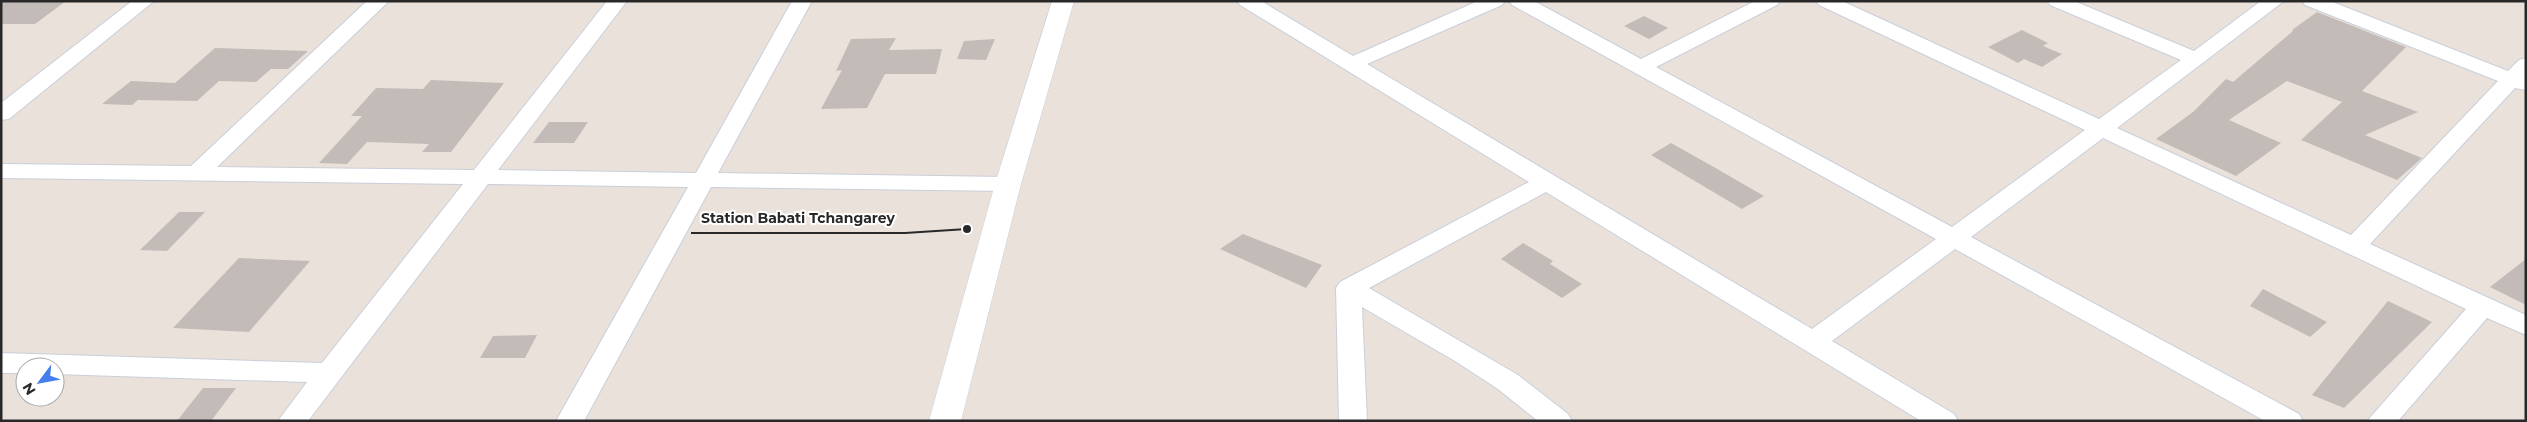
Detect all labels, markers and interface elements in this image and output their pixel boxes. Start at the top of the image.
callout: Station Babati Tchangarey [691,204,905,233]
text: Station Babati Tchangarey [701,209,896,227]
north arrow [15,357,65,407]
text: N [18,379,40,398]

